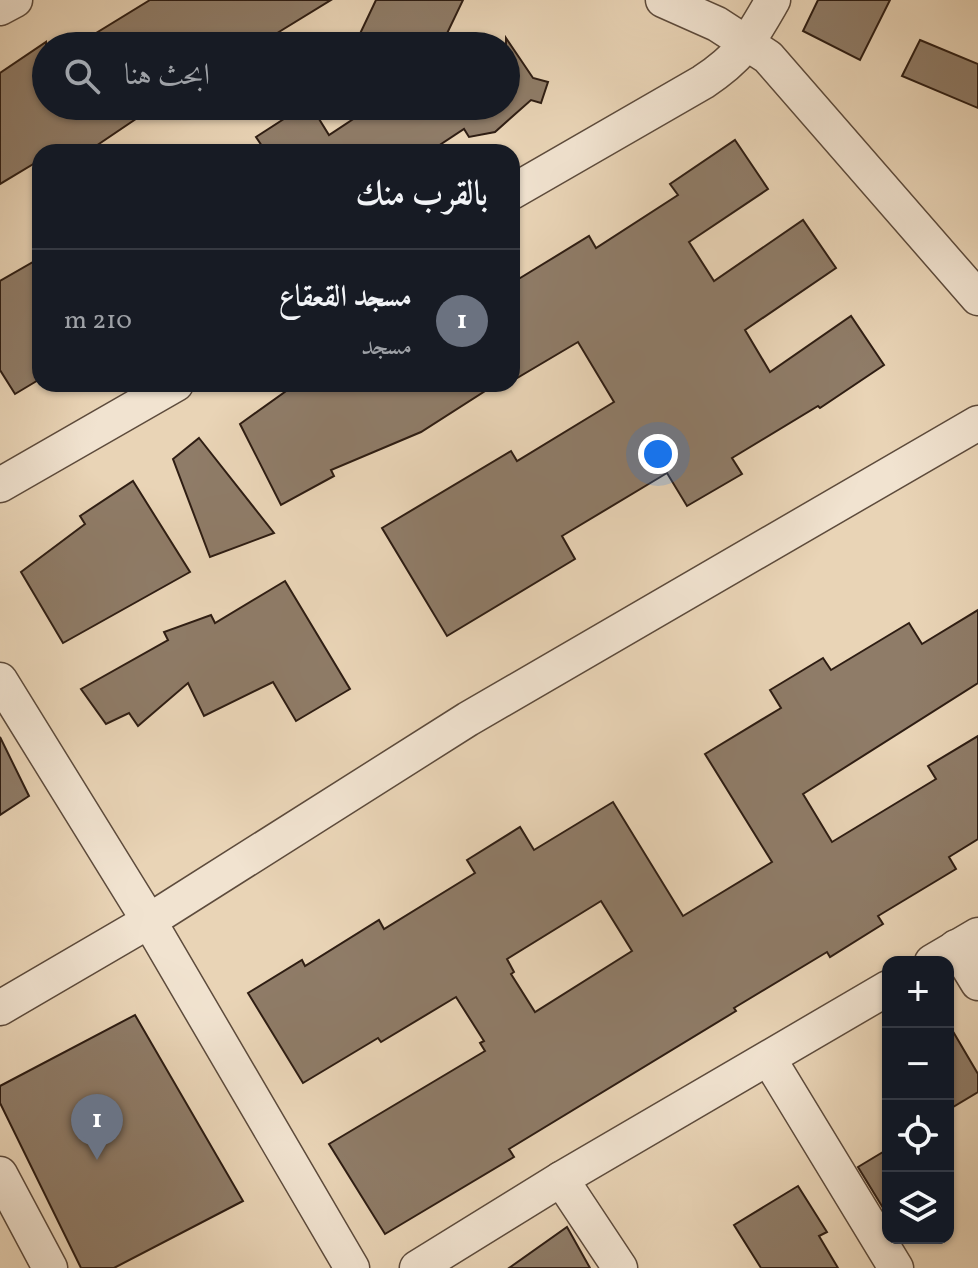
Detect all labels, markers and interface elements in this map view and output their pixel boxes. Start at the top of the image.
search box [32,32,520,120]
icon: search [60,54,104,98]
text: ابحث هنا [124,55,210,97]
text: بالقرب منك [356,172,488,219]
text: مسجد القعقاع [279,277,412,319]
text: 210 m [64,303,132,339]
text: 1 [457,303,467,339]
text: مسجد [361,329,412,365]
your location [638,434,678,474]
map controls [882,956,954,1244]
button: + [882,956,954,1028]
button: − [882,1028,954,1100]
pin: 1 [71,1094,123,1160]
button: locate [882,1100,954,1172]
button: layers [882,1172,954,1244]

